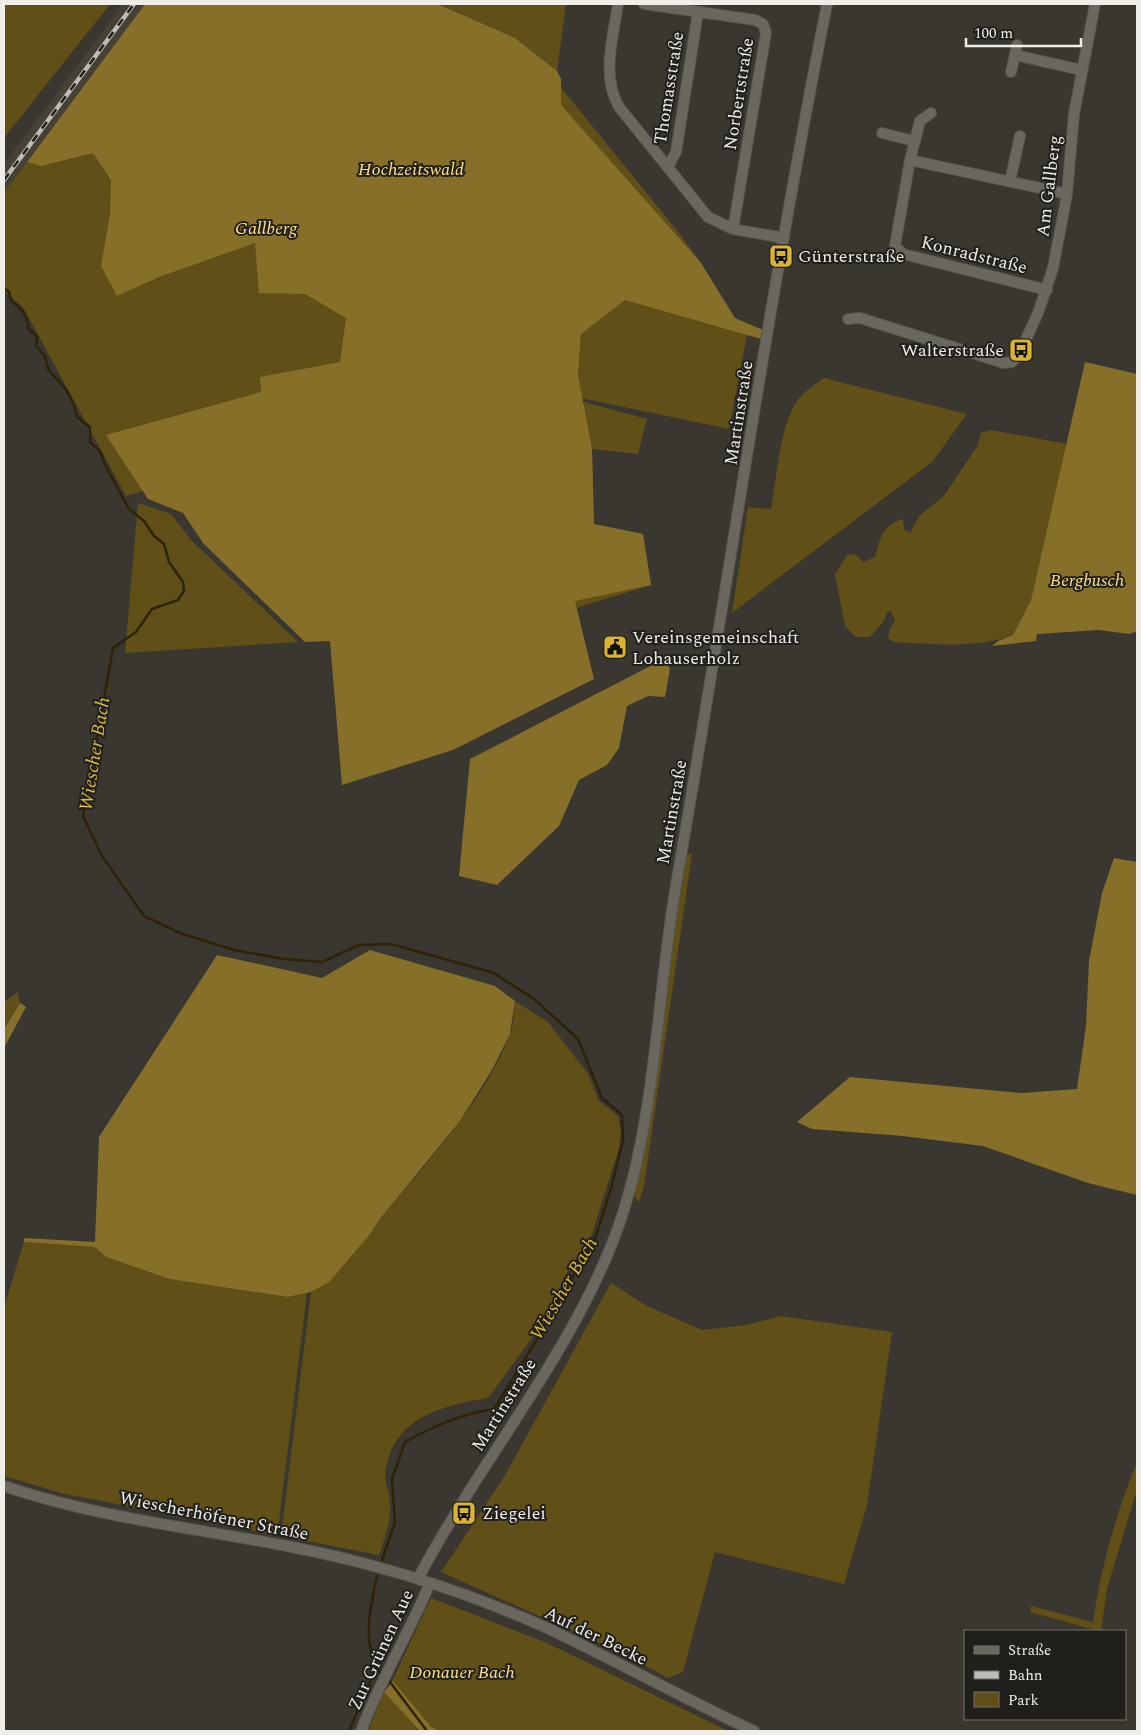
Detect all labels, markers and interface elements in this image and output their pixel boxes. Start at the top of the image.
scale bar [966,15,1081,47]
text: 100 m [974,22,1013,45]
street label: Thomasstraße [647,30,691,146]
street label: Norbertstraße [717,36,761,152]
street label: Am Gallberg [1029,134,1069,238]
park label: Hochzeitswald [358,156,464,183]
park label: Gallberg [235,215,298,242]
street label: Konradstraße [918,229,1030,281]
bus stop icon: Günterstraße [768,243,794,269]
place label: Günterstraße [798,243,904,270]
place label: Walterstraße [901,337,1004,364]
bus stop icon: Walterstraße [1008,337,1034,363]
street label: Martinstraße [717,359,761,467]
park label: Bergbusch [1050,567,1124,594]
place label: Vereinsgemeinschaft Lohauserholz [632,624,799,672]
public building icon: Vereinsgemeinschaft Lohauserholz [602,634,628,660]
water label: Wiescher Bach [72,695,118,813]
street label: Martinstraße [650,758,694,866]
water label: Wiescher Bach [523,1232,605,1346]
street label: Martinstraße [465,1353,543,1457]
street label: Wiescherhöfener Straße [117,1484,311,1548]
bus stop icon: Ziegelei [451,1500,477,1526]
place label: Ziegelei [482,1500,546,1527]
street label: Zur Grünen Aue [341,1585,421,1715]
street label: Auf der Becke [540,1599,652,1673]
legend [964,1630,1126,1720]
text: Straße [1008,1639,1051,1662]
park label: Donauer Bach [409,1659,515,1686]
text: Bahn [1008,1664,1043,1687]
text: Park [1008,1689,1039,1712]

